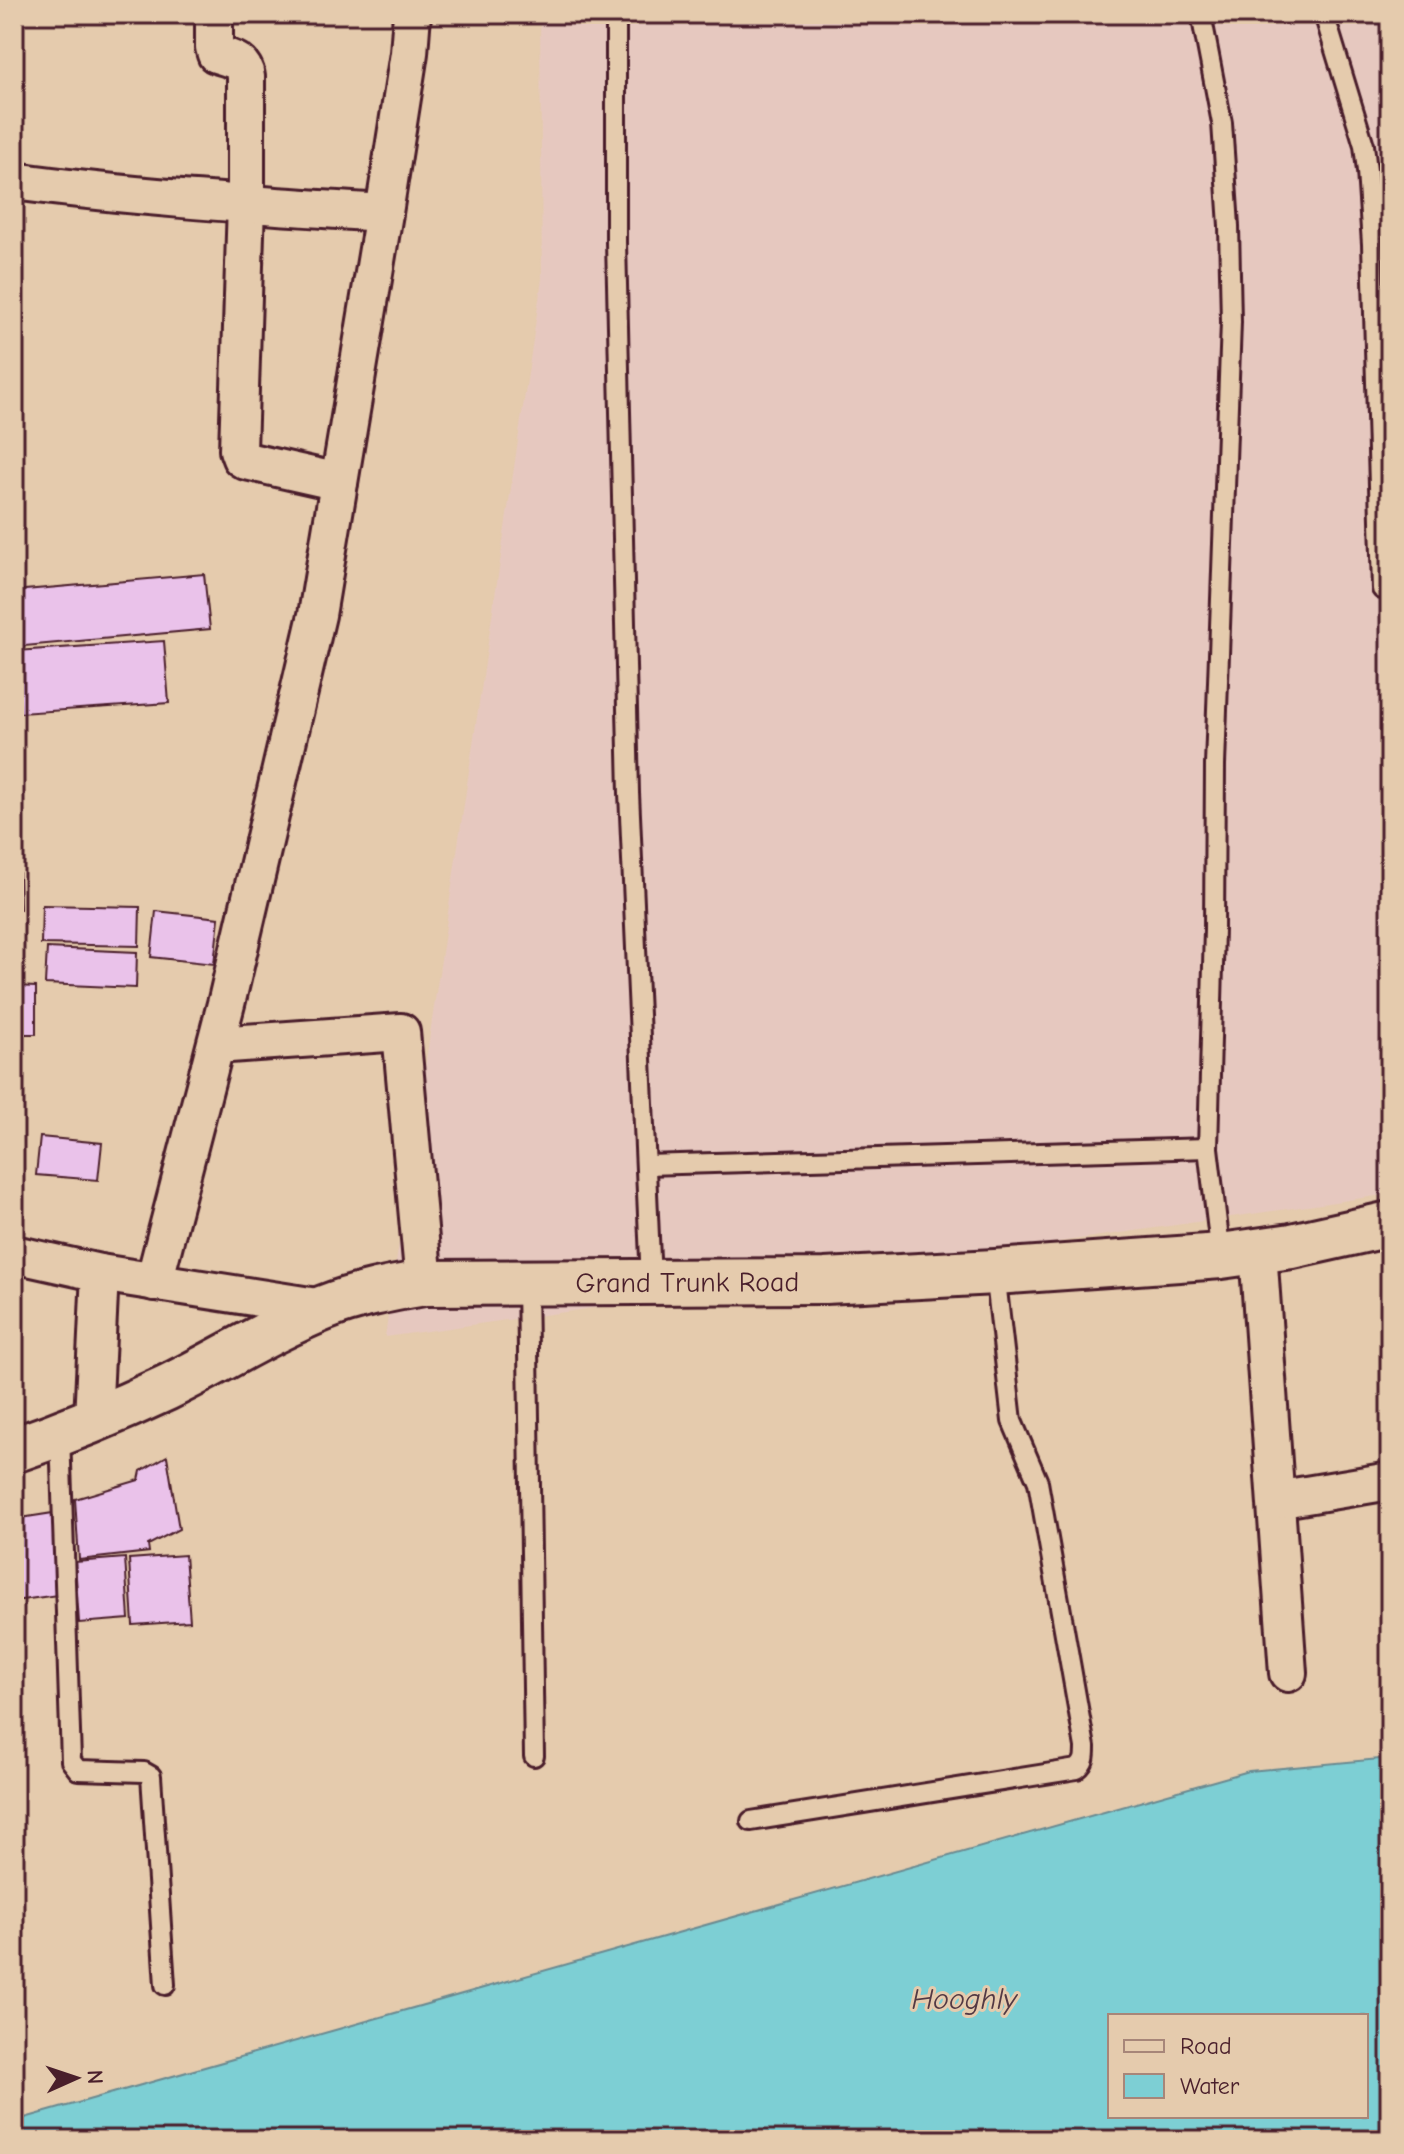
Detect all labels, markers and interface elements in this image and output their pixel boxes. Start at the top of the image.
street label: Grand Trunk Road [575,1266,799,1299]
water label: Hooghly [911,1982,1018,2017]
legend [1108,2014,1368,2118]
text: Road [1180,2032,1232,2060]
north arrow [36,2038,116,2118]
text: N [82,2069,108,2085]
text: Water [1180,2072,1240,2100]

